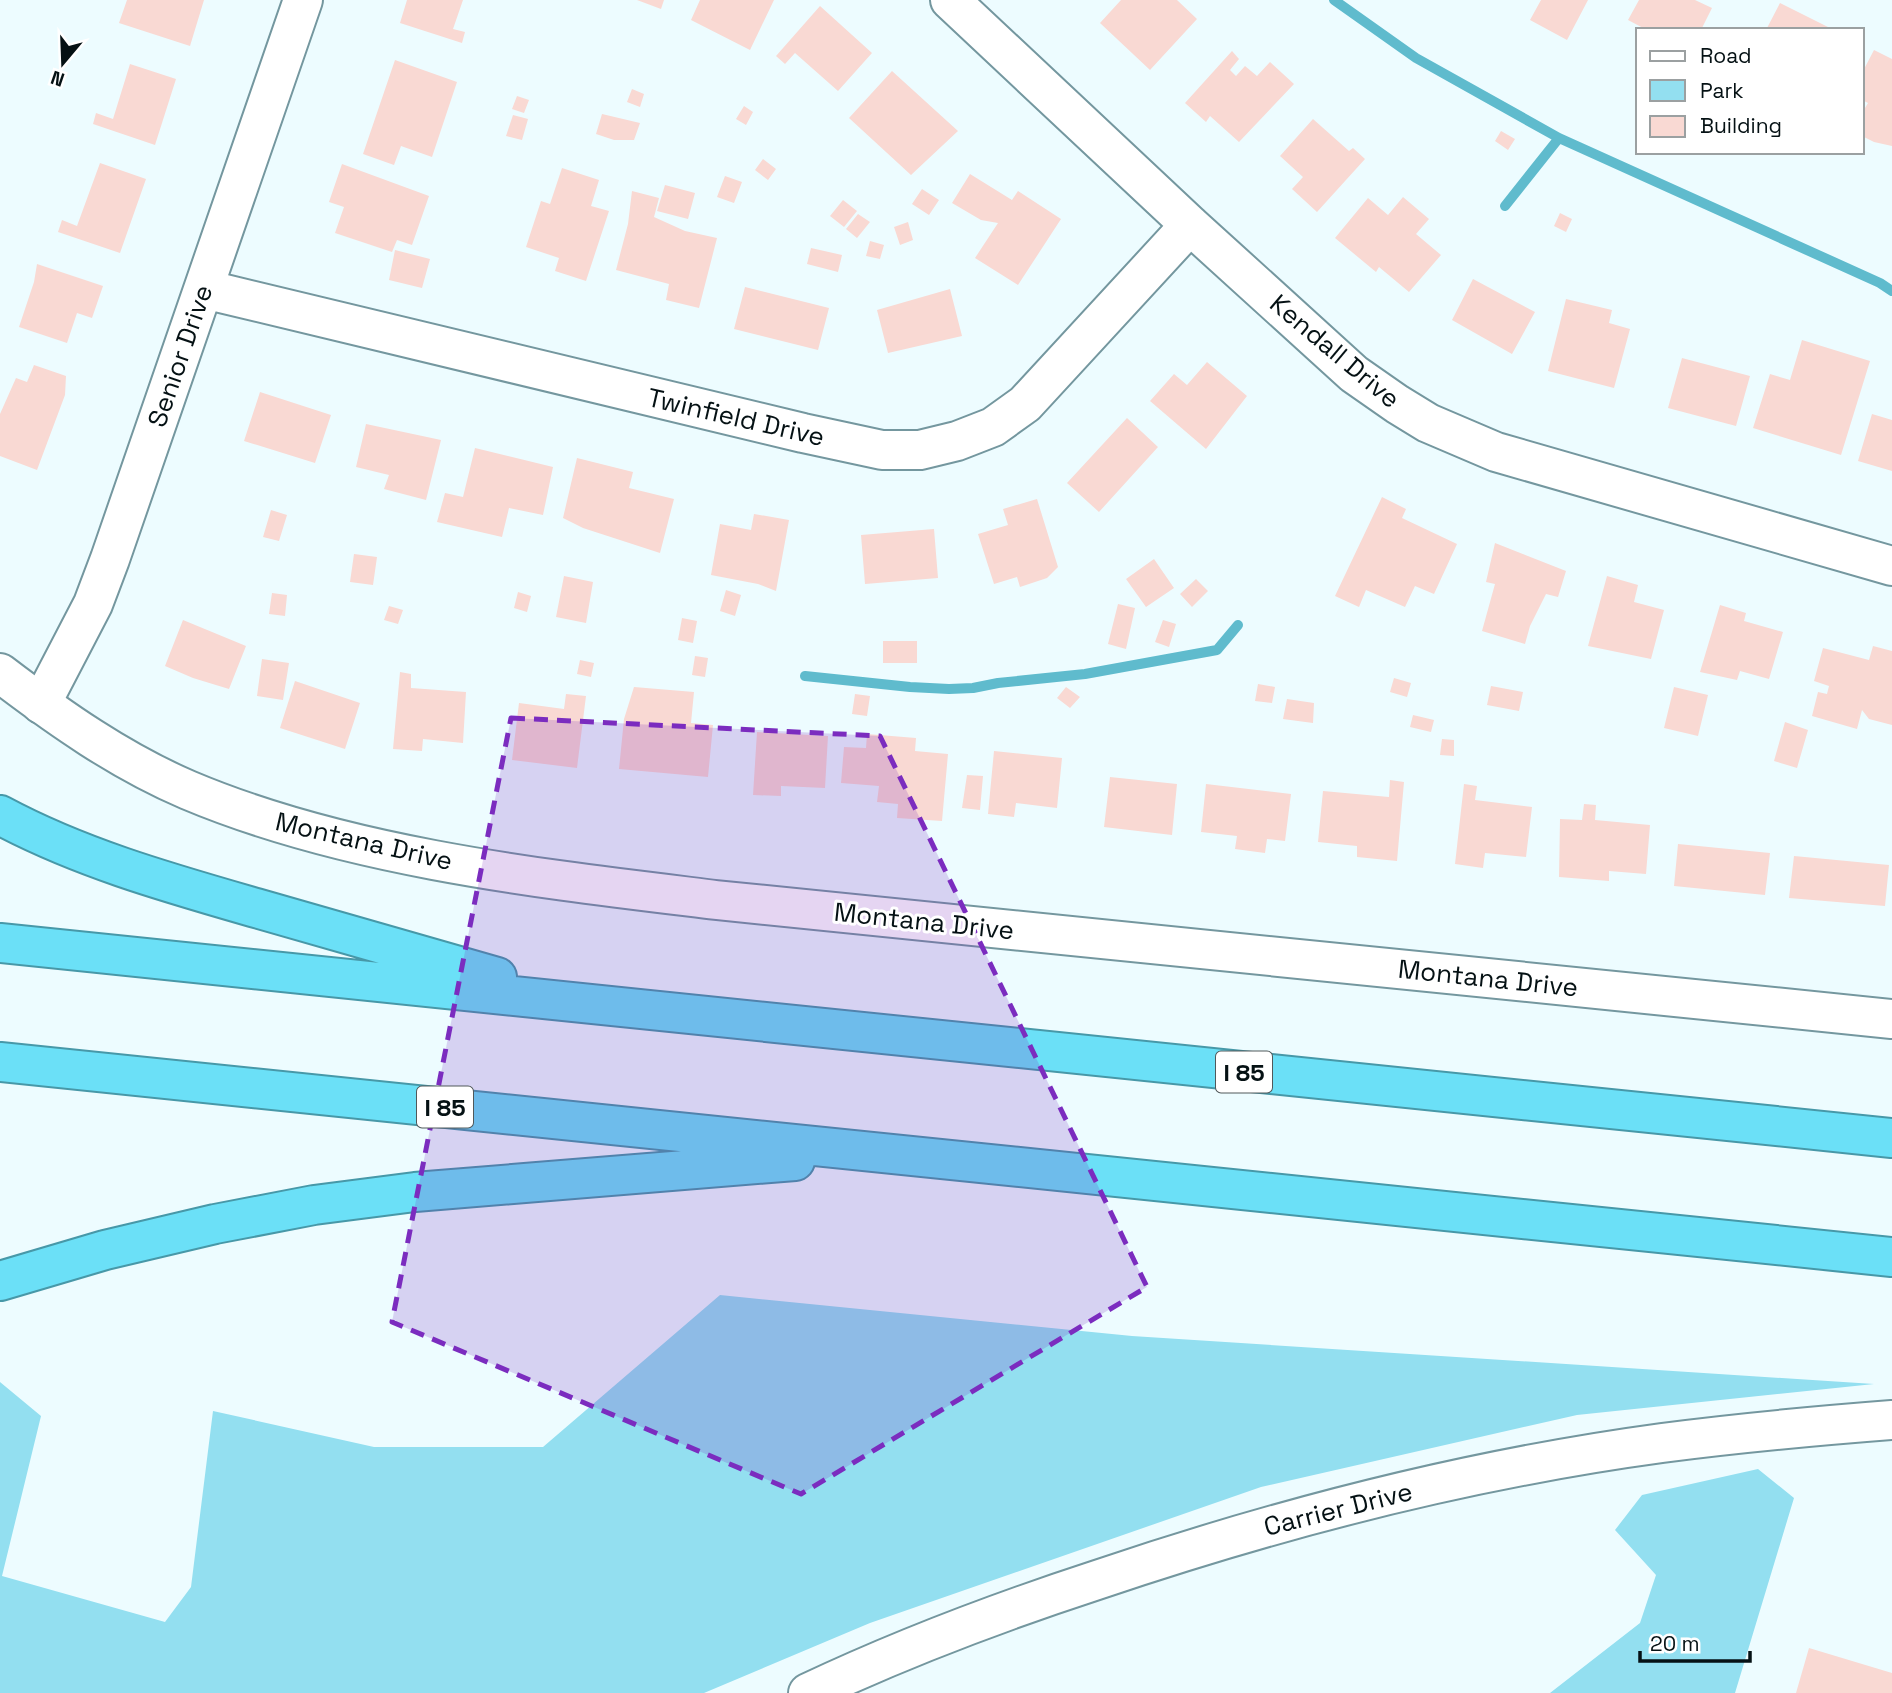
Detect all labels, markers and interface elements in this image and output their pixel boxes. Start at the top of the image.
north arrow [28,28,98,98]
legend [1636,28,1864,154]
text: Road [1700,42,1752,69]
text: N [48,65,68,92]
text: Park [1700,77,1744,104]
text: Building [1700,112,1782,139]
street label: Senior Drive [140,280,220,432]
street label: Kendall Drive [1263,287,1407,415]
street label: Twinfield Drive [644,380,828,454]
street label: Montana Drive [272,804,456,878]
street label: Montana Drive [832,895,1016,947]
street label: Montana Drive [1396,952,1580,1004]
road number: I 85 [1216,1052,1272,1092]
road number: I 85 [417,1086,473,1128]
street label: Carrier Drive [1260,1474,1416,1544]
scale bar [1640,1620,1750,1664]
text: 20 m [1650,1630,1700,1657]

